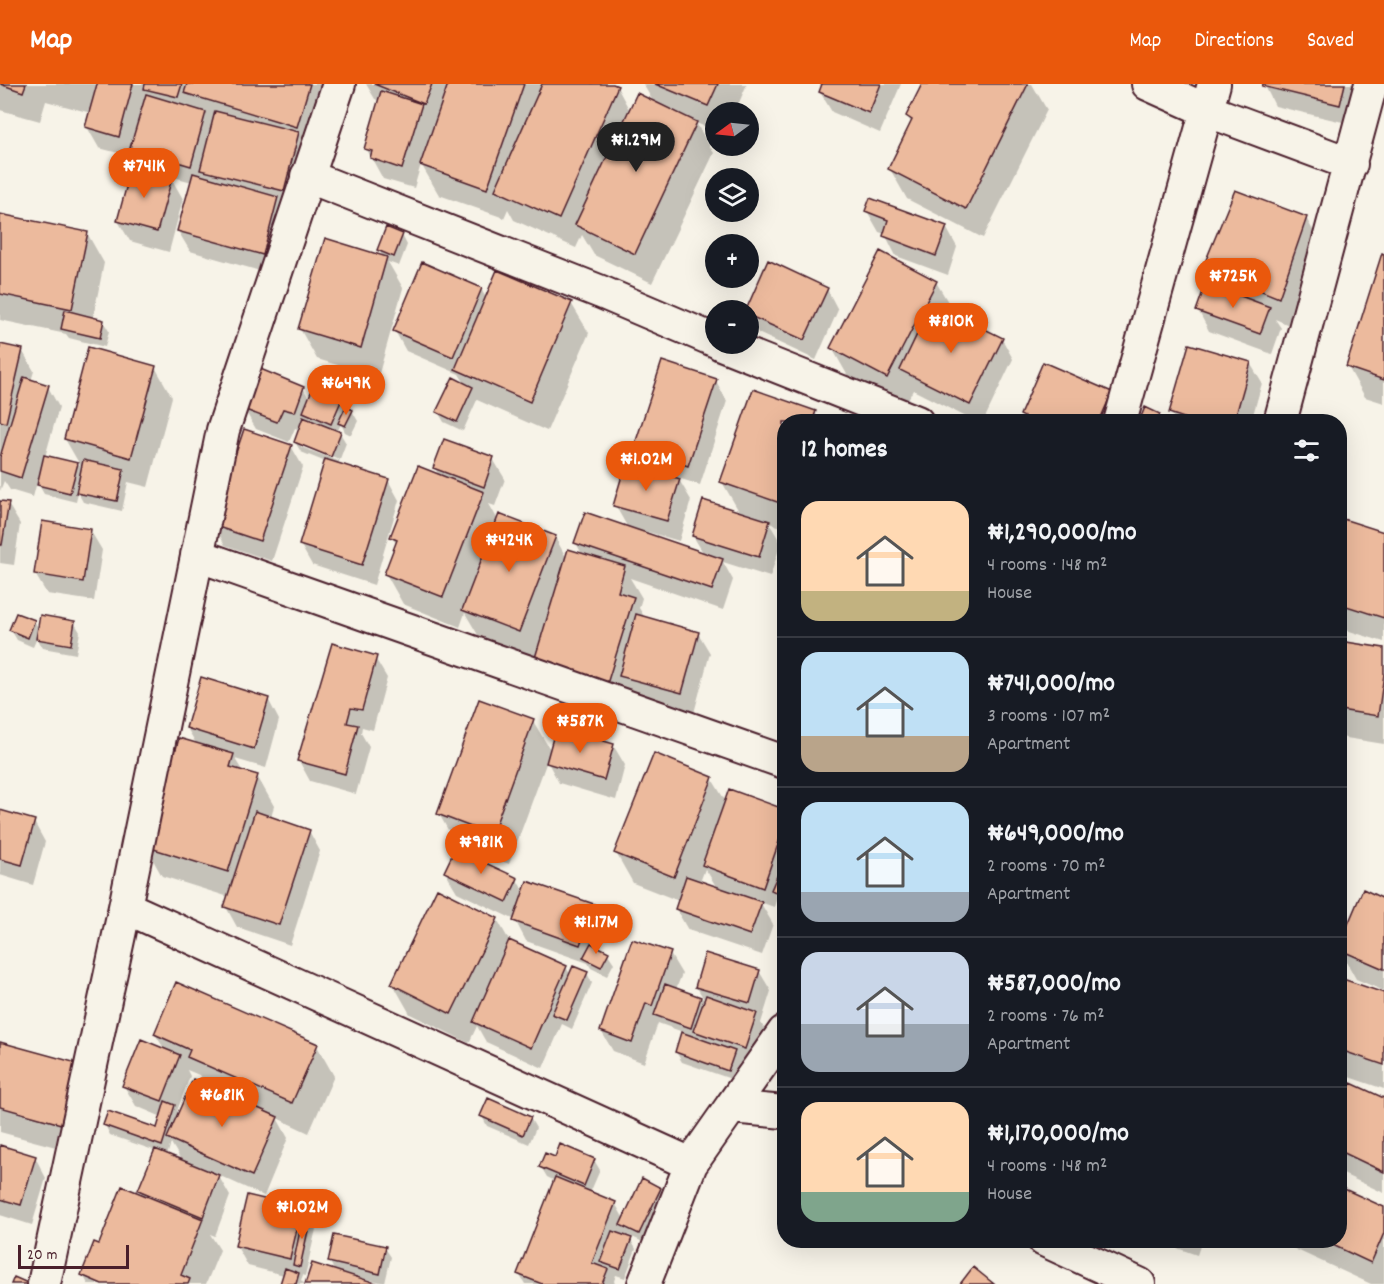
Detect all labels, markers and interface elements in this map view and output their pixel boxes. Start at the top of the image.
text: Map [30,22,72,62]
text: Map [1130,27,1161,57]
text: Directions [1194,27,1274,57]
text: Saved [1307,27,1354,57]
north arrow [705,102,759,156]
map controls [705,102,759,354]
pin: ₦1.29M [587,122,685,173]
text: ₦1.29M [611,127,661,155]
pin: ₦741K [102,148,186,199]
text: ₦741K [123,153,165,181]
button: layers [705,168,759,222]
button: + [705,234,759,288]
pin: ₦725K [1191,258,1275,309]
text: ₦725K [1209,263,1257,291]
button: − [705,300,759,354]
pin: ₦810K [909,303,993,354]
text: ₦810K [928,308,974,336]
pin: ₦649K [304,365,388,416]
text: ₦649K [321,370,371,398]
text: 12 homes [801,432,888,469]
icon: filters [1290,434,1323,467]
pin: ₦1.02M [597,441,695,492]
text: ₦1.02M [620,446,672,474]
text: ₦1,290,000/mo [987,515,1136,552]
pin: ₦424K [467,522,551,573]
icon: home [849,525,921,597]
text: ₦424K [485,527,533,555]
text: 4 rooms · 148 m² [987,552,1107,580]
text: House [987,580,1032,608]
text: ₦741,000/mo [987,666,1115,703]
icon: home [849,676,921,748]
pin: ₦587K [538,703,622,754]
text: 3 rooms · 107 m² [987,703,1110,731]
text: ₦587K [556,708,604,736]
text: Apartment [987,731,1070,759]
text: ₦649,000/mo [987,816,1124,853]
pin: ₦981K [439,824,523,875]
icon: home [849,826,921,898]
text: ₦981K [459,829,503,857]
text: 2 rooms · 70 m² [987,853,1106,881]
text: Apartment [987,881,1070,909]
pin: ₦1.17M [547,904,645,955]
text: ₦1.17M [574,909,618,937]
text: ₦587,000/mo [987,966,1121,1003]
icon: home [849,976,921,1048]
text: 2 rooms · 76 m² [987,1003,1105,1031]
text: Apartment [987,1031,1070,1059]
pin: ₦681K [180,1077,264,1128]
text: ₦681K [200,1082,244,1110]
text: ₦1,170,000/mo [987,1116,1129,1153]
icon: home [849,1126,921,1198]
text: 4 rooms · 148 m² [987,1153,1107,1181]
text: House [987,1181,1032,1209]
pin: ₦1.02M [253,1189,351,1240]
text: ₦1.02M [276,1194,328,1222]
scale bar [18,1242,129,1270]
text: 20 m [27,1244,57,1267]

